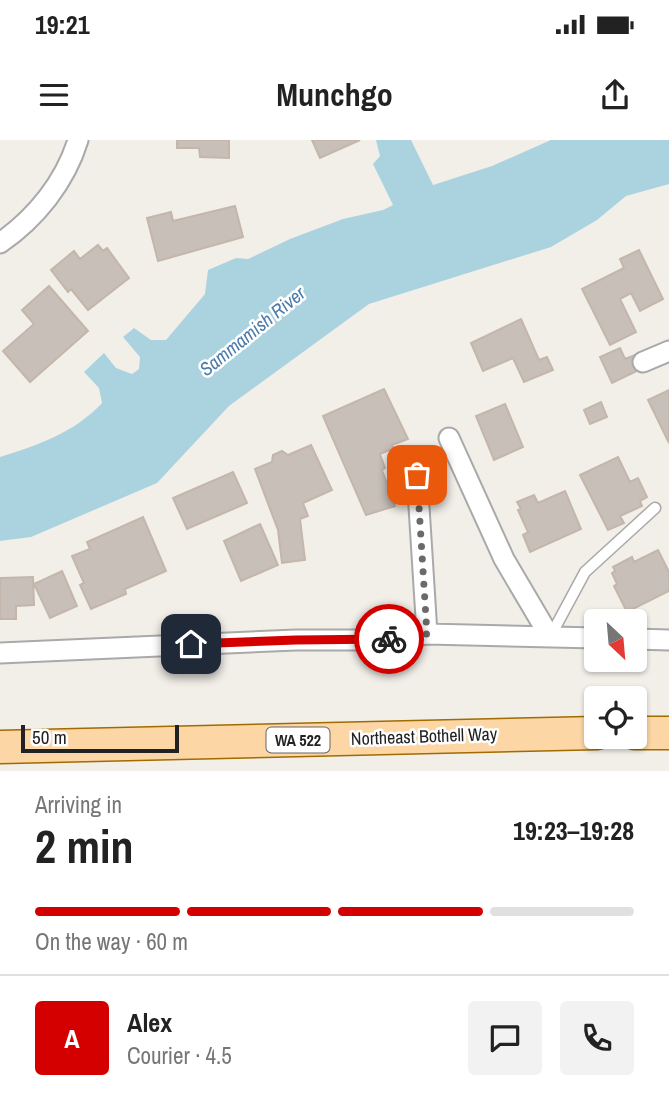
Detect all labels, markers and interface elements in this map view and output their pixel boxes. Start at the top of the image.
text: 19:21 [35,7,90,42]
text: Munchgo [276,73,393,116]
icon: menu [35,76,73,114]
icon: share [596,76,634,114]
water label: Sammamish River [194,280,311,382]
pin [387,445,447,505]
icon: bag [398,456,436,494]
courier [354,604,424,674]
north arrow [584,609,648,672]
map controls [584,609,647,749]
pin [161,614,221,674]
icon: bike [370,620,408,658]
icon: home [172,625,210,663]
button: locate [584,686,647,749]
street label: Northeast Bothell Way [350,721,498,751]
scale bar [21,722,178,754]
text: 50 m [32,724,67,750]
road number: WA 522 [266,727,330,752]
text: Arriving in [35,789,122,820]
text: 19:23–19:28 [513,813,634,848]
text: 2 min [35,815,134,877]
text: On the way · 60 m [35,926,188,957]
button: chat [468,1001,542,1075]
button: phone [560,1001,634,1075]
text: Alex [127,1005,172,1040]
text: A [64,1021,80,1056]
text: Courier · 4.5 [127,1040,232,1071]

